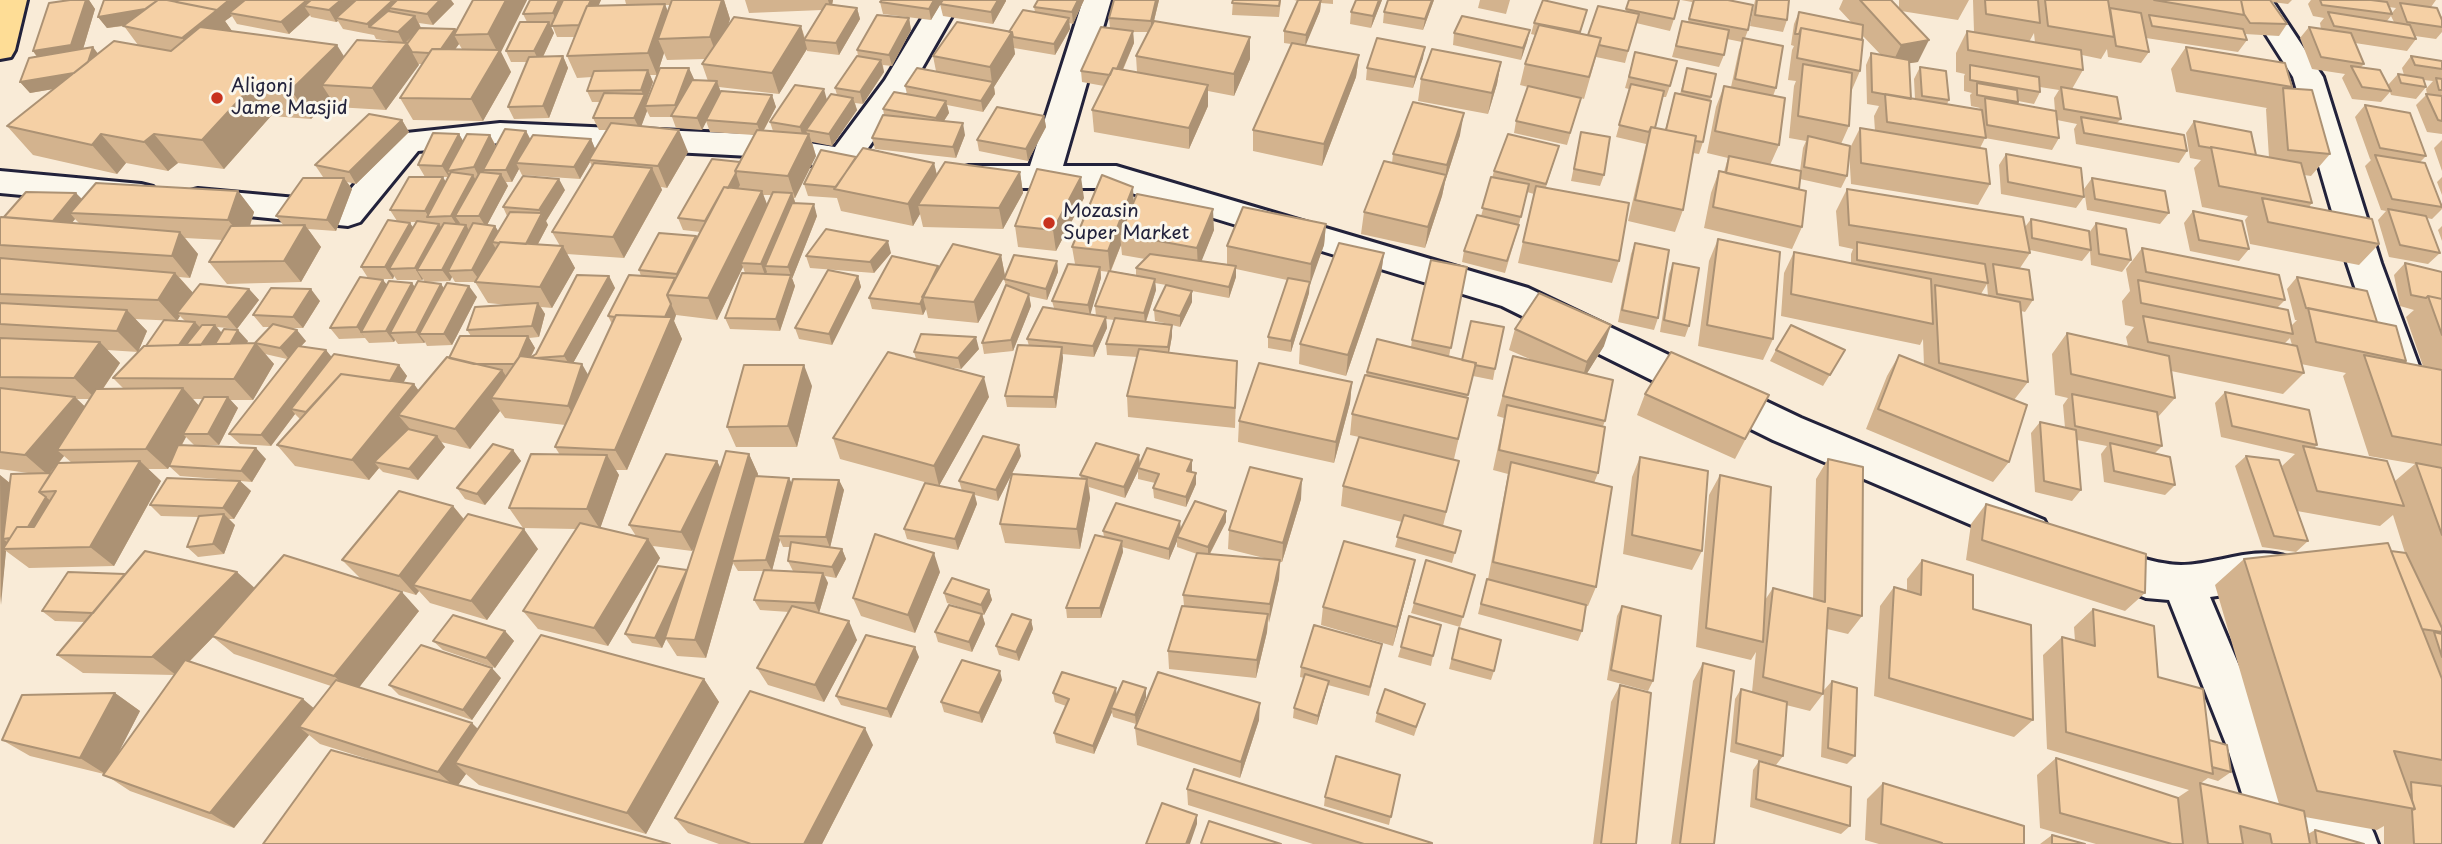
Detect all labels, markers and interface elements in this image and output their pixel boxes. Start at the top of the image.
place label: Aligonj Jame Masjid [231,76,348,120]
marker: Aligonj Jame Masjid [209,90,225,106]
place label: Mozasin Super Market [1063,201,1189,245]
marker: Mozasin Super Market [1041,215,1057,231]

